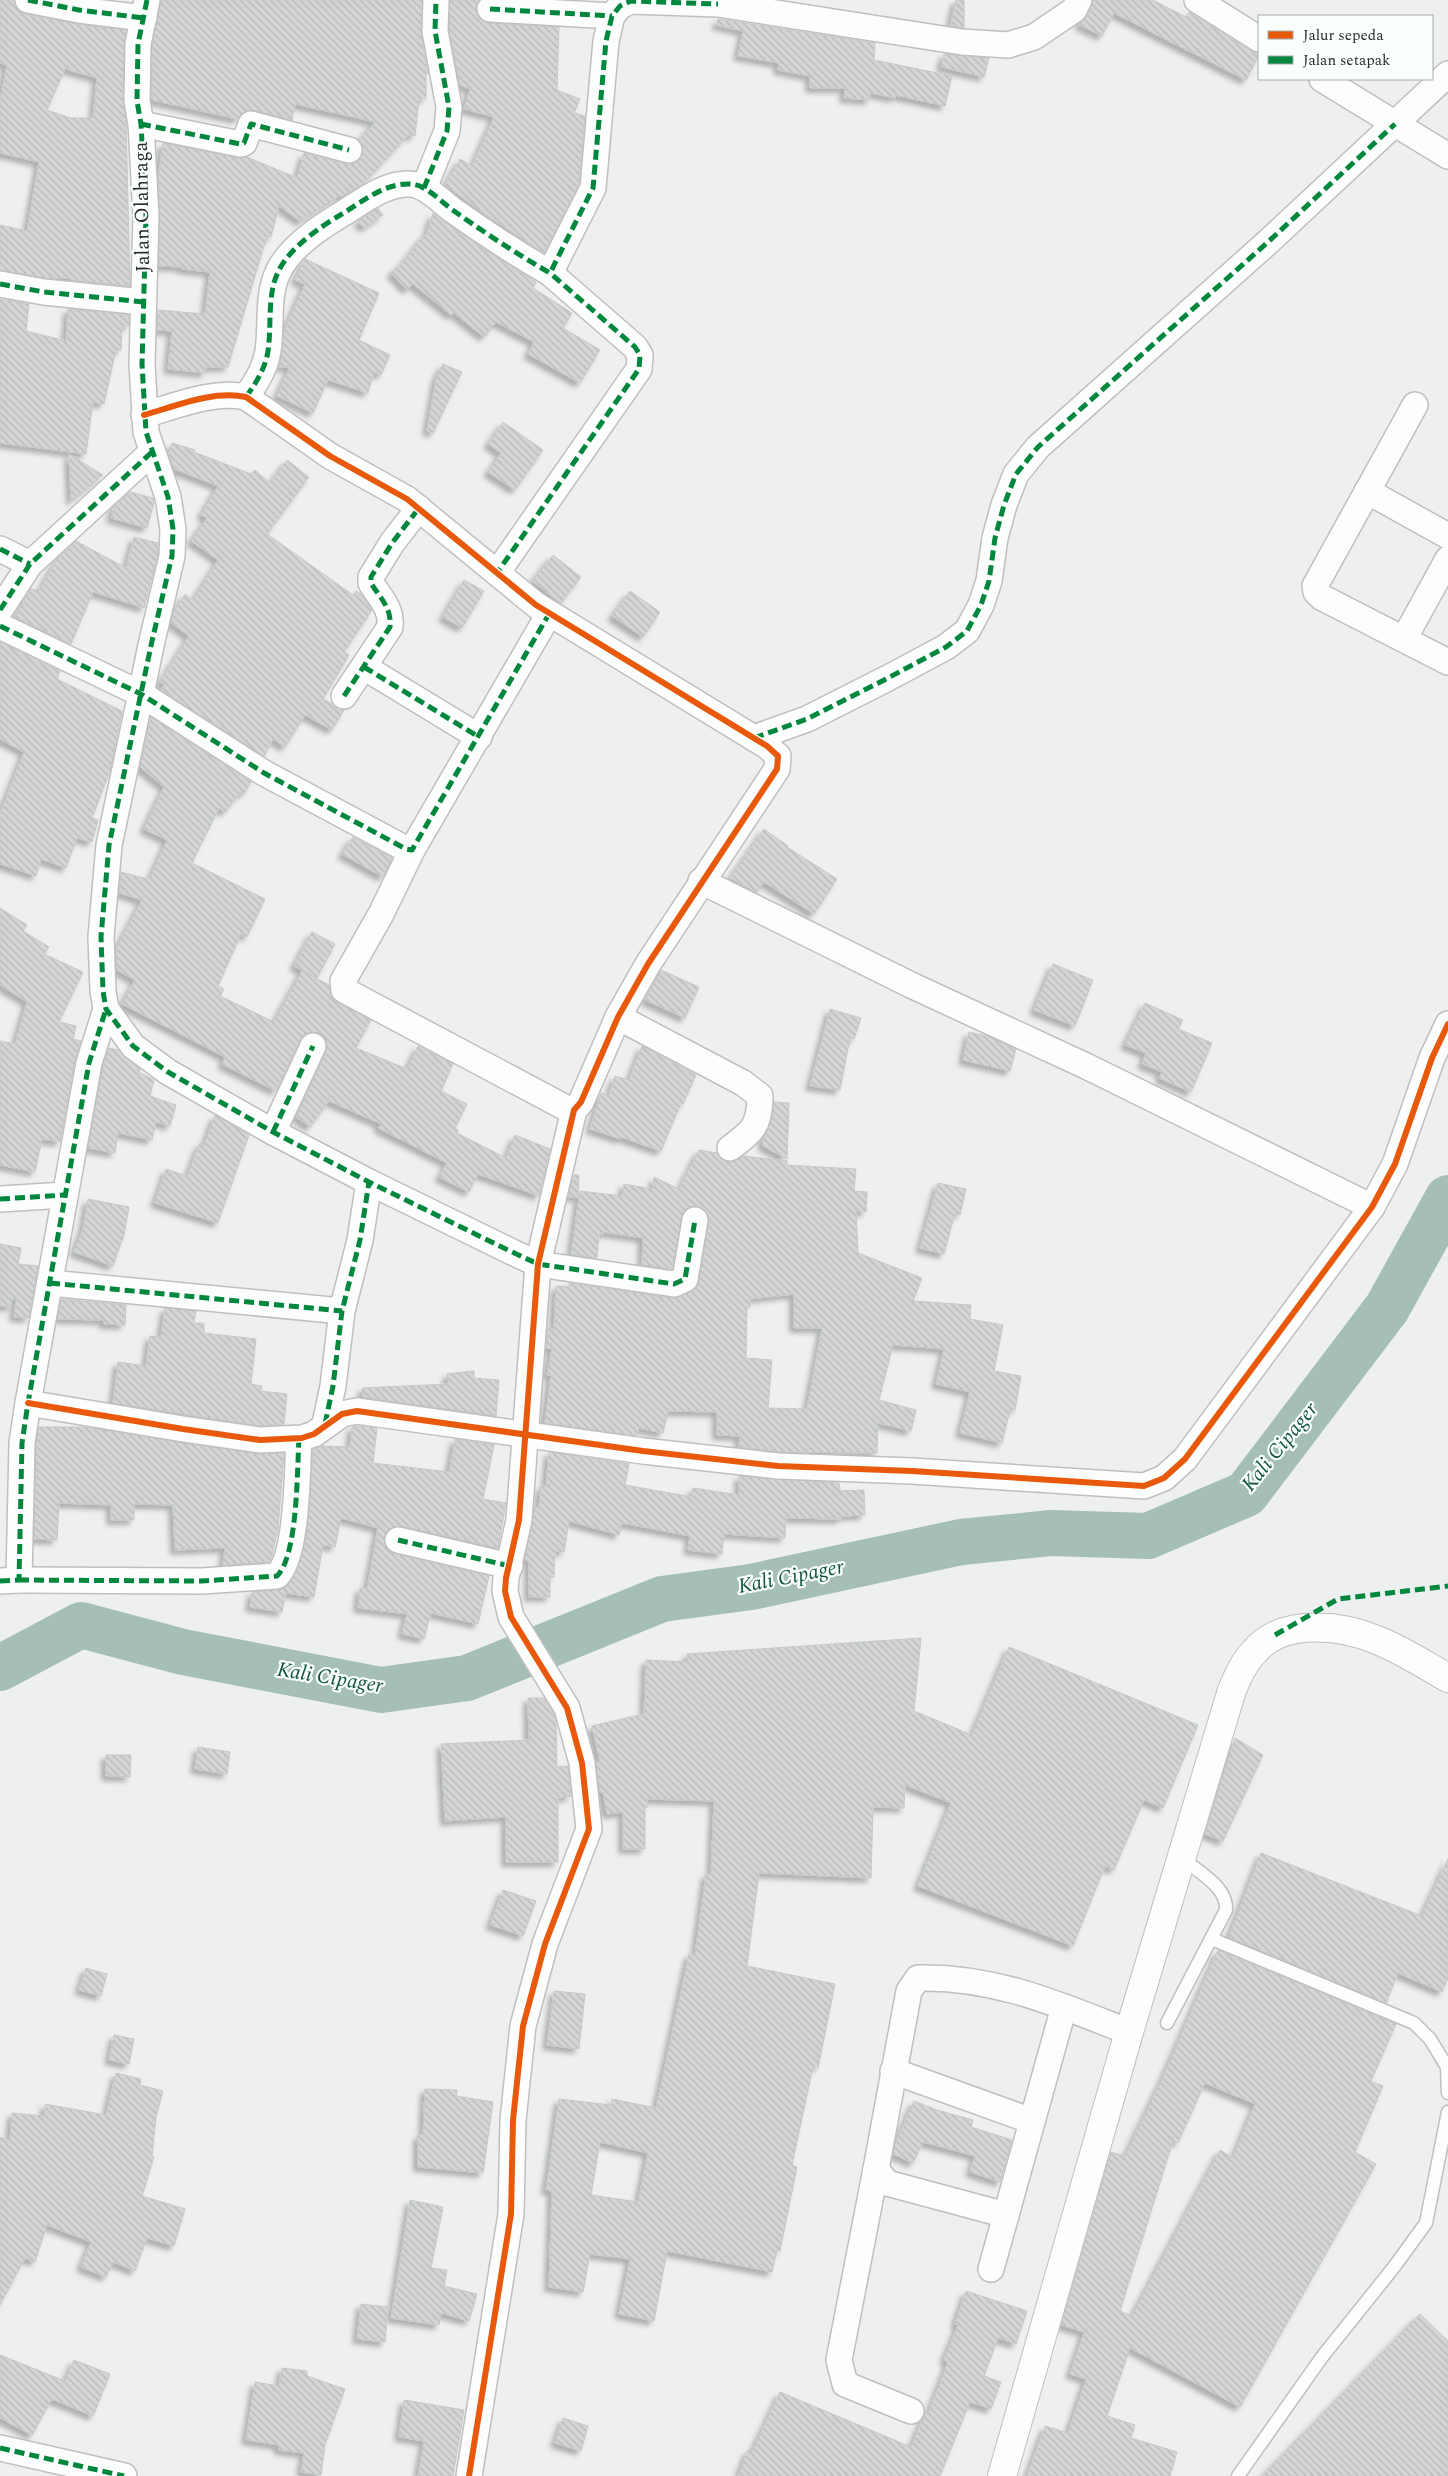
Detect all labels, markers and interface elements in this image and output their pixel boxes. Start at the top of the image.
legend [1258,15,1433,80]
text: Jalur sepeda [1303,24,1384,47]
text: Jalan setapak [1303,49,1390,72]
street label: Jalan Olahraga [126,141,158,273]
water label: Kali Cipager [1234,1395,1327,1499]
water label: Kali Cipager [735,1551,847,1603]
water label: Kali Cipager [275,1654,386,1702]

